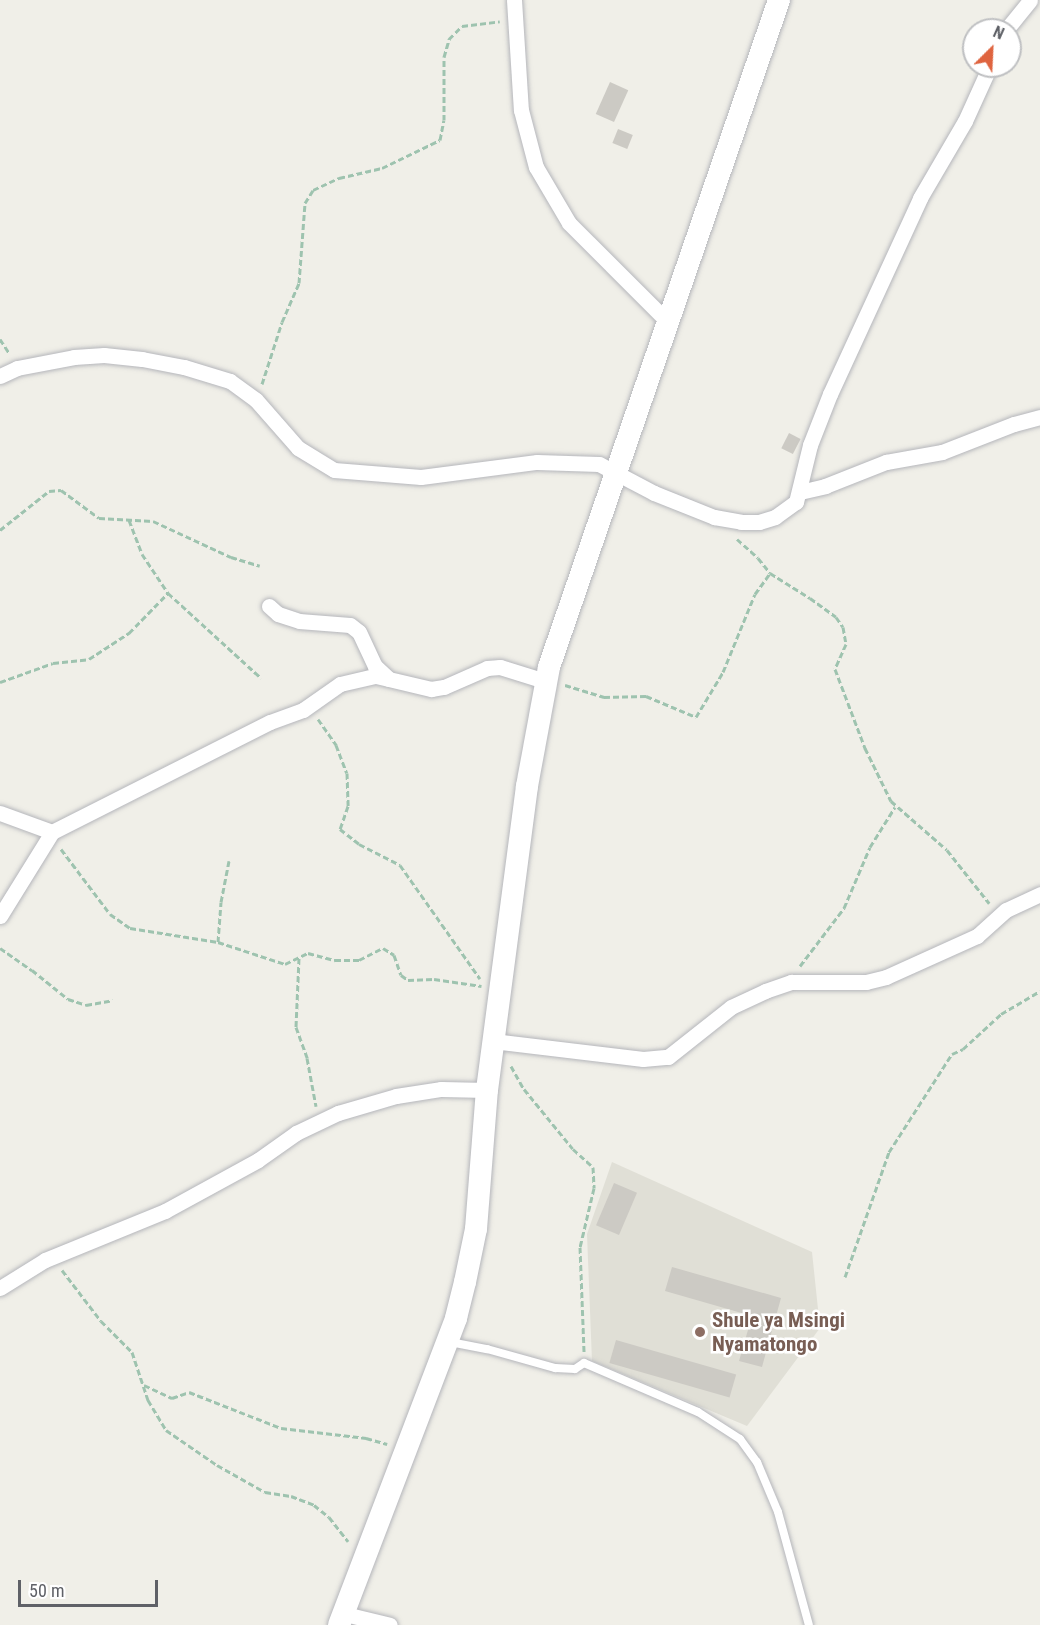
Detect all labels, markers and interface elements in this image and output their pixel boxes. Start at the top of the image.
north arrow [962,18,1022,78]
text: N [990,22,1007,44]
place label: Shule ya Msingi Nyamatongo [712,1307,845,1357]
marker: Shule ya Msingi Nyamatongo [693,1325,707,1339]
scale bar [21,1568,160,1606]
text: 50 m [29,1580,64,1601]

